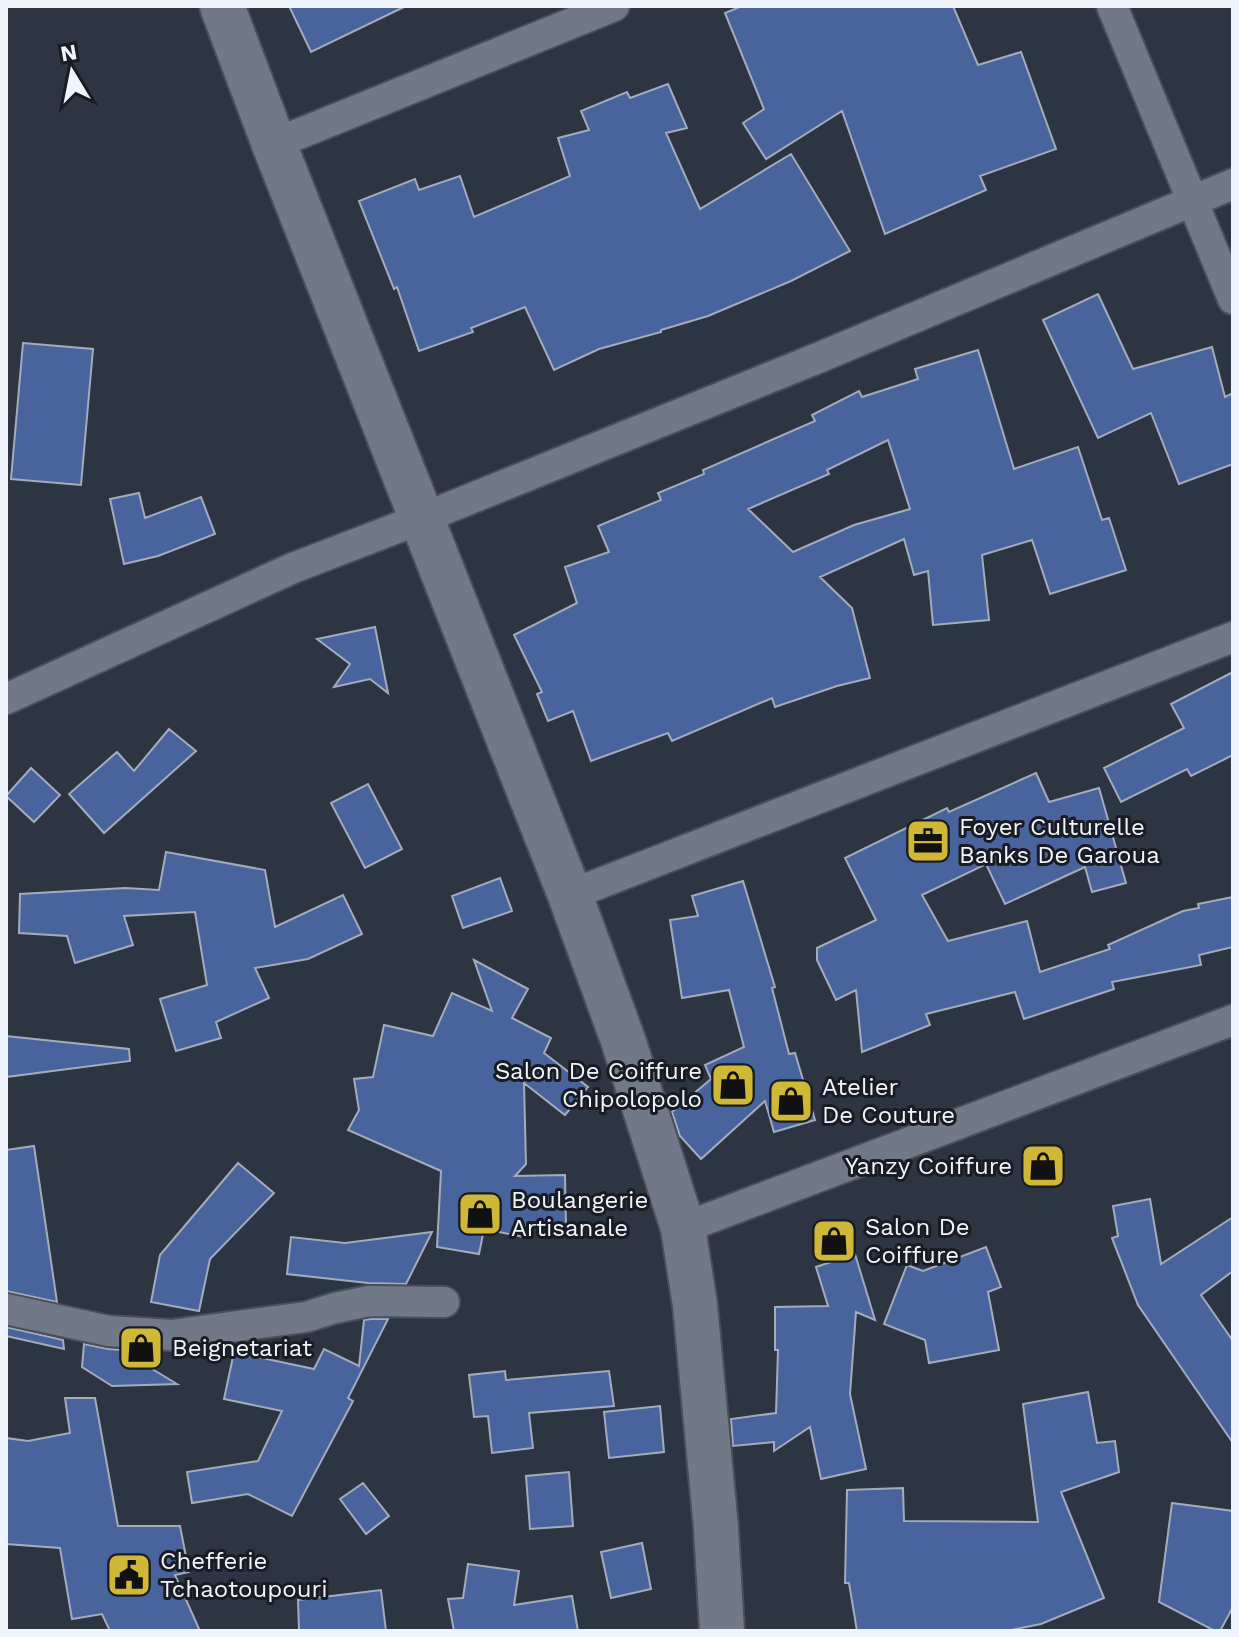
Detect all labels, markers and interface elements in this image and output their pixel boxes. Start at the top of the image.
north arrow [32,32,112,112]
text: N [58,39,79,67]
place label: Foyer Culturelle Banks De Garoua [959,813,1160,869]
office icon: Foyer Culturelle Banks De Garoua [904,817,952,865]
place label: Salon De Coiffure Chipolopolo [495,1057,702,1113]
shop icon: Salon De Coiffure Chipolopolo [709,1061,757,1109]
place label: Atelier De Couture [822,1073,955,1129]
shop icon: Atelier De Couture [767,1077,815,1125]
shop icon: Yanzy Coiffure [1019,1142,1067,1190]
place label: Yanzy Coiffure [845,1152,1012,1180]
place label: Boulangerie Artisanale [511,1186,648,1242]
shop icon: Boulangerie Artisanale [456,1190,504,1238]
place label: Salon De Coiffure [865,1213,970,1269]
shop icon: Salon De Coiffure [810,1217,858,1265]
shop icon: Beignetariat [117,1324,165,1372]
place label: Beignetariat [172,1334,312,1362]
place label: Chefferie Tchaotoupouri [160,1547,328,1603]
public building icon: Chefferie Tchaotoupouri [105,1551,153,1599]

